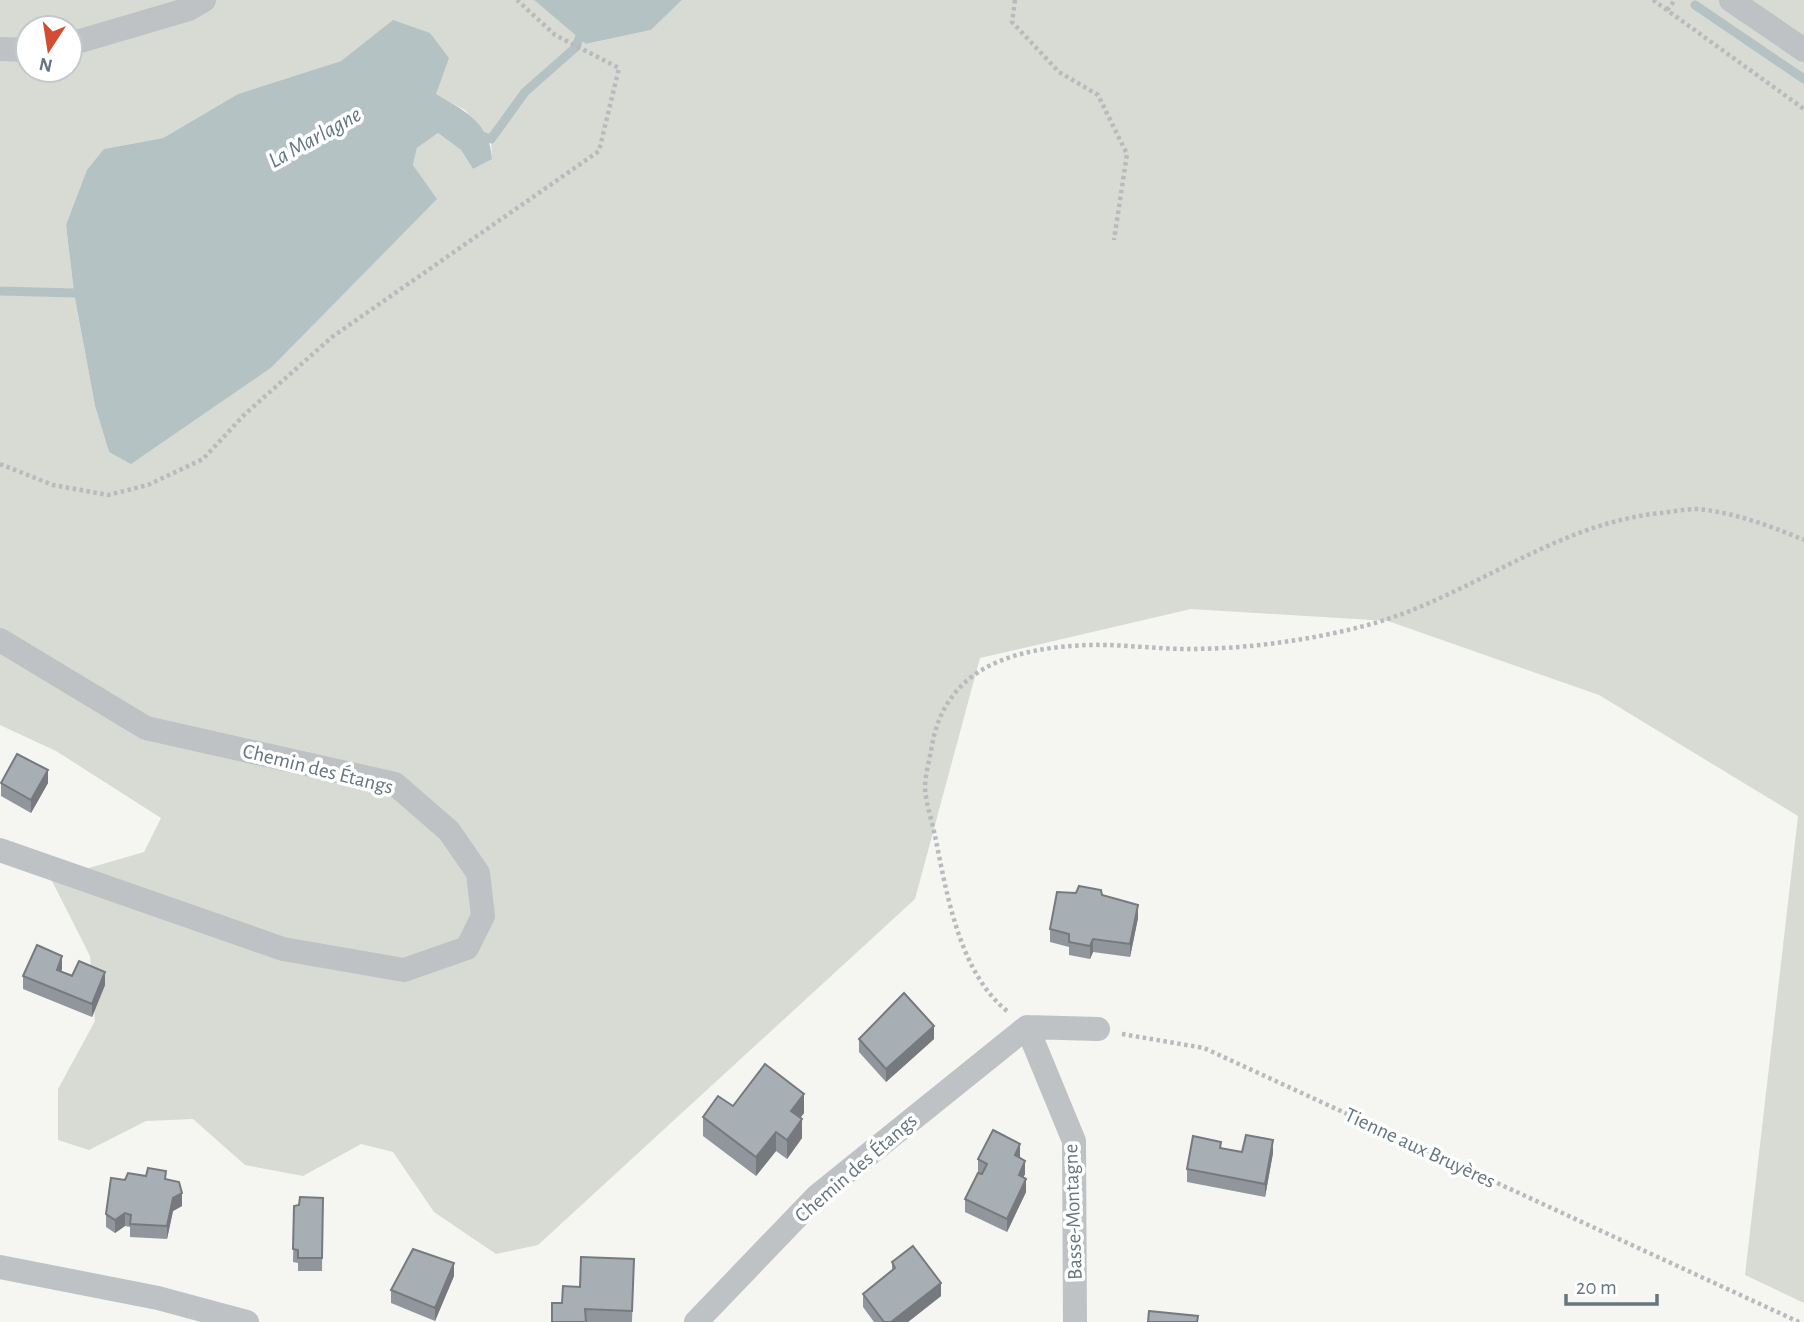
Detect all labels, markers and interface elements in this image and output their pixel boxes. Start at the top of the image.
north arrow [14,14,84,84]
text: N [37,53,54,75]
water label: La Marlagne [265,103,366,173]
street label: Chemin des Étangs [241,738,396,798]
street label: Tienne aux Bruyères [1341,1104,1499,1192]
street label: Chemin des Étangs [790,1108,921,1227]
street label: Basse-Montagne [1060,1144,1086,1280]
scale bar [1566,1262,1657,1306]
text: 20 m [1576,1277,1617,1298]

